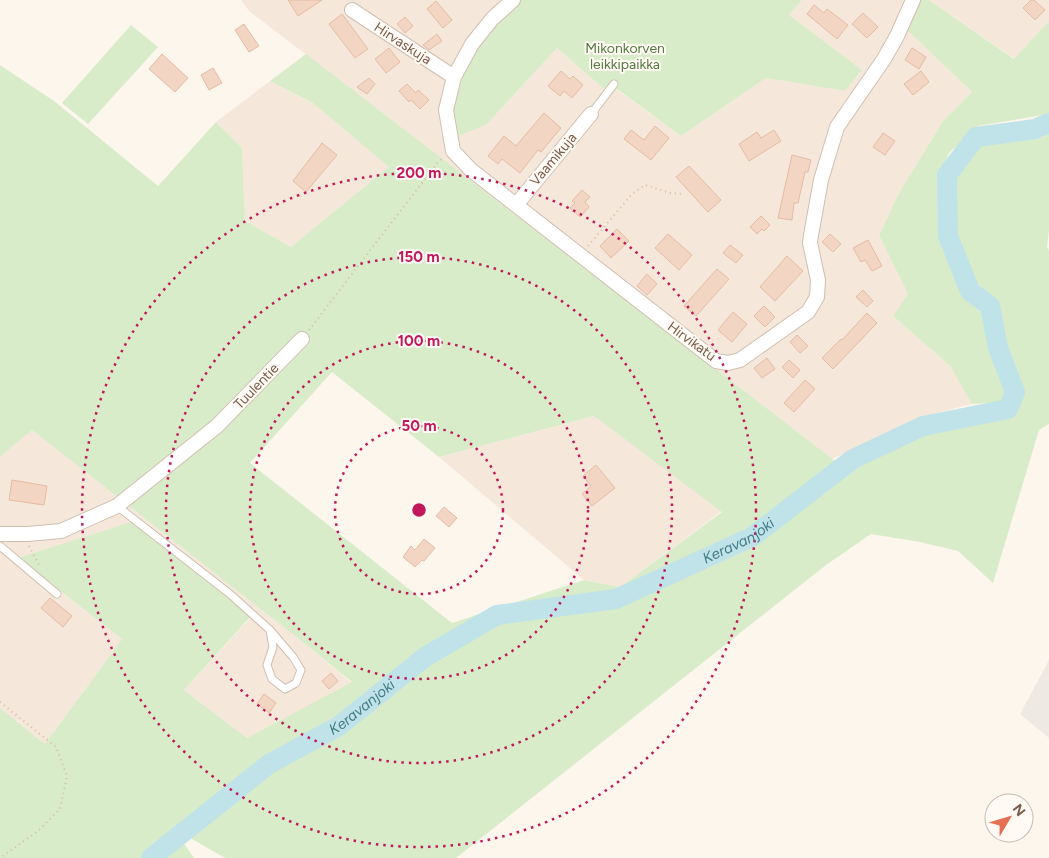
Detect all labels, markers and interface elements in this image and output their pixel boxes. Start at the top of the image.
street label: Hirvaskuja [371,19,435,68]
park label: Mikonkorven leikkipaikka [585,40,665,73]
street label: Vaamikuja [526,129,580,189]
text: 200 m [397,164,441,182]
text: 150 m [398,248,440,266]
street label: Hirvikatu [664,318,719,365]
text: 100 m [398,332,440,350]
street label: Tuulentie [230,360,283,413]
text: 50 m [401,417,437,435]
centre of rings [410,501,428,519]
water label: Keravanjoki [700,514,778,567]
water label: Keravanjoki [326,675,399,739]
north arrow [984,793,1034,843]
text: N [1009,801,1029,820]

